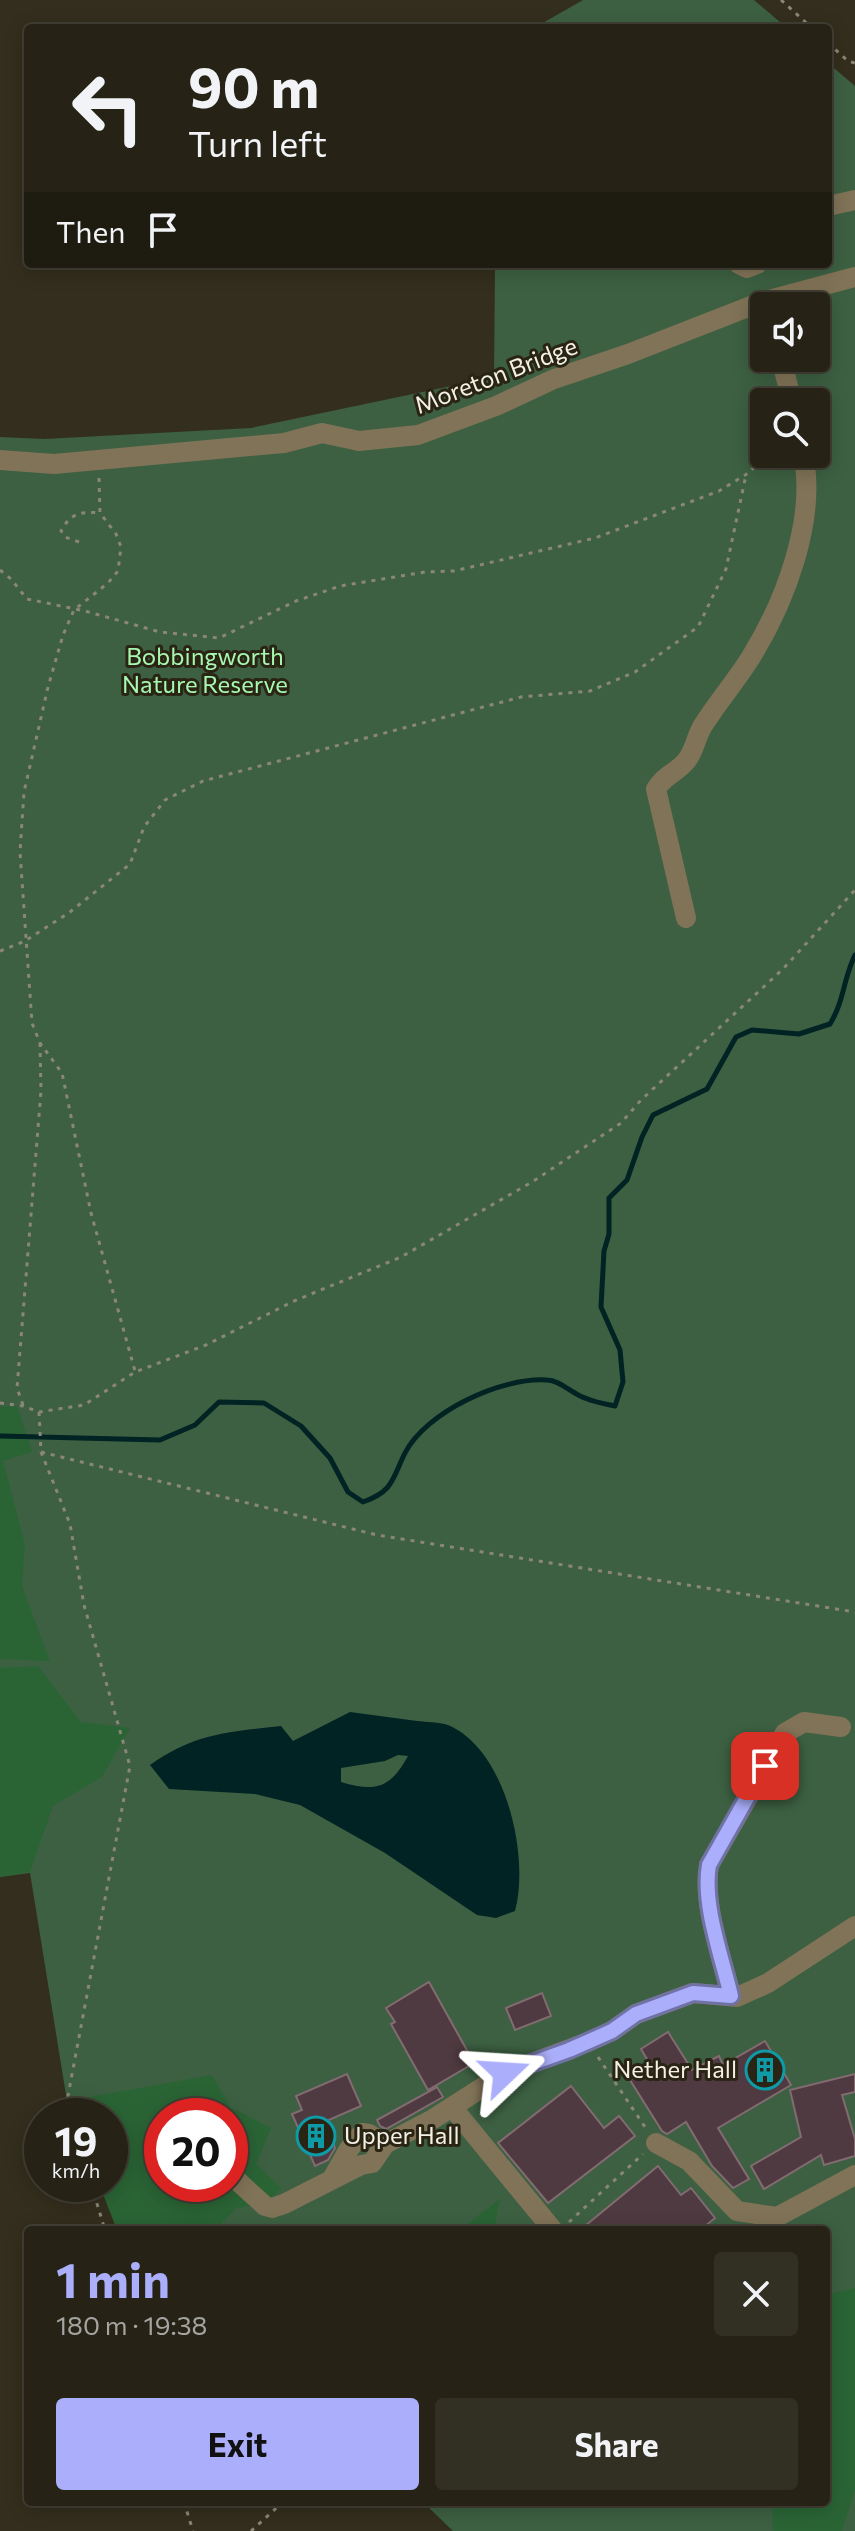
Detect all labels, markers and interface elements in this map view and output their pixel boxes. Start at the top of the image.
text: 90 m [188,51,319,120]
icon: left [56,56,160,160]
text: Turn left [188,120,327,164]
icon: arrive [141,208,185,252]
text: Then [56,212,125,249]
map controls [750,292,830,468]
button: sound [750,292,830,372]
street label: Moreton Bridge [410,330,581,419]
button: search [750,388,830,468]
park label: Bobbingworth Nature Reserve [122,641,288,698]
pin [731,1732,799,1800]
icon: arrive [743,1744,787,1788]
position arrow [463,2031,547,2115]
building icon: Nether Hall [744,2049,786,2091]
place label: Nether Hall [613,2054,737,2083]
speed limit sign: 20 [144,2098,248,2202]
text: 19 [55,2115,97,2164]
building icon: Upper Hall [295,2115,337,2157]
place label: Upper Hall [344,2120,460,2149]
text: km/h [52,2158,100,2182]
text: 1 min [56,2249,170,2308]
button: close [714,2252,798,2336]
text: 180 m · 19:38 [56,2309,207,2340]
button: Exit [56,2398,419,2490]
button: Share [435,2398,798,2490]

